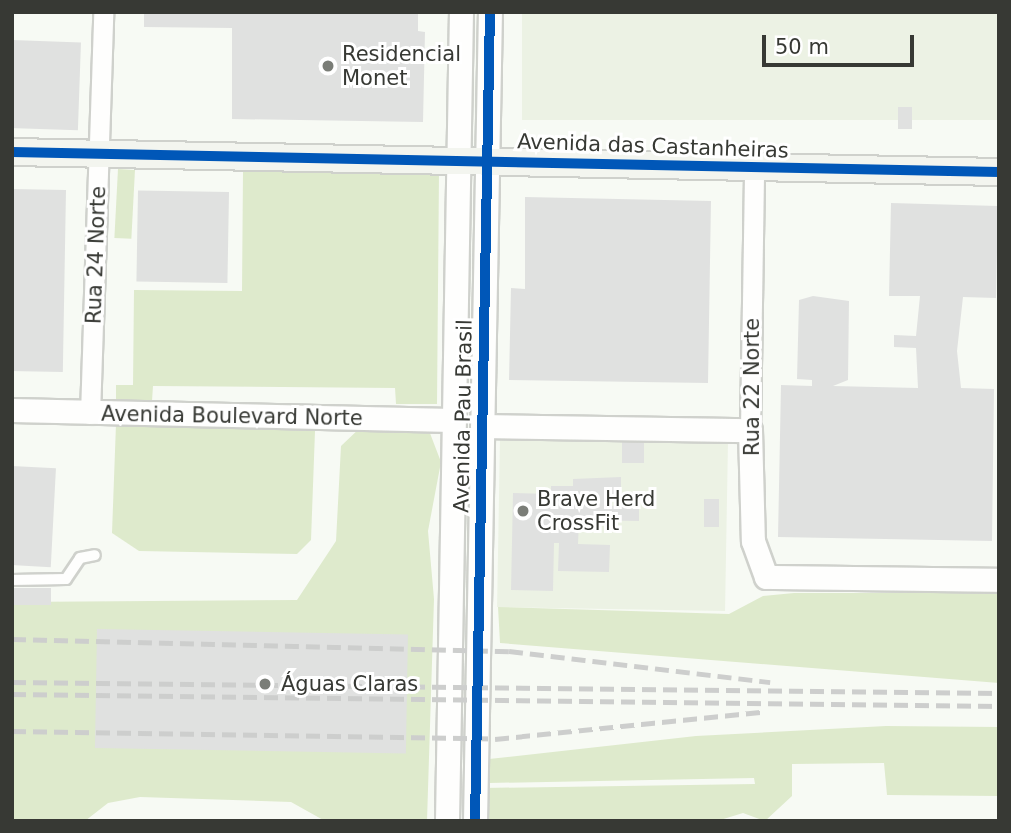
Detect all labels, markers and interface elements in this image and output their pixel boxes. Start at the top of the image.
scale bar [766,21,918,65]
text: 50 m [775,35,829,59]
place label: Residencial Monet [342,41,461,91]
marker: Residencial Monet [320,58,336,74]
street label: Avenida das Castanheiras [517,129,789,163]
street label: Rua 24 Norte [81,185,111,325]
street label: Rua 22 Norte [739,318,765,456]
street label: Avenida Pau Brasil [449,319,477,513]
street label: Avenida Boulevard Norte [101,401,363,431]
place label: Brave Herd CrossFit [537,486,655,536]
marker: Brave Herd CrossFit [515,503,531,519]
place label: Águas Claras [281,671,418,697]
marker: Águas Claras [255,674,275,694]

